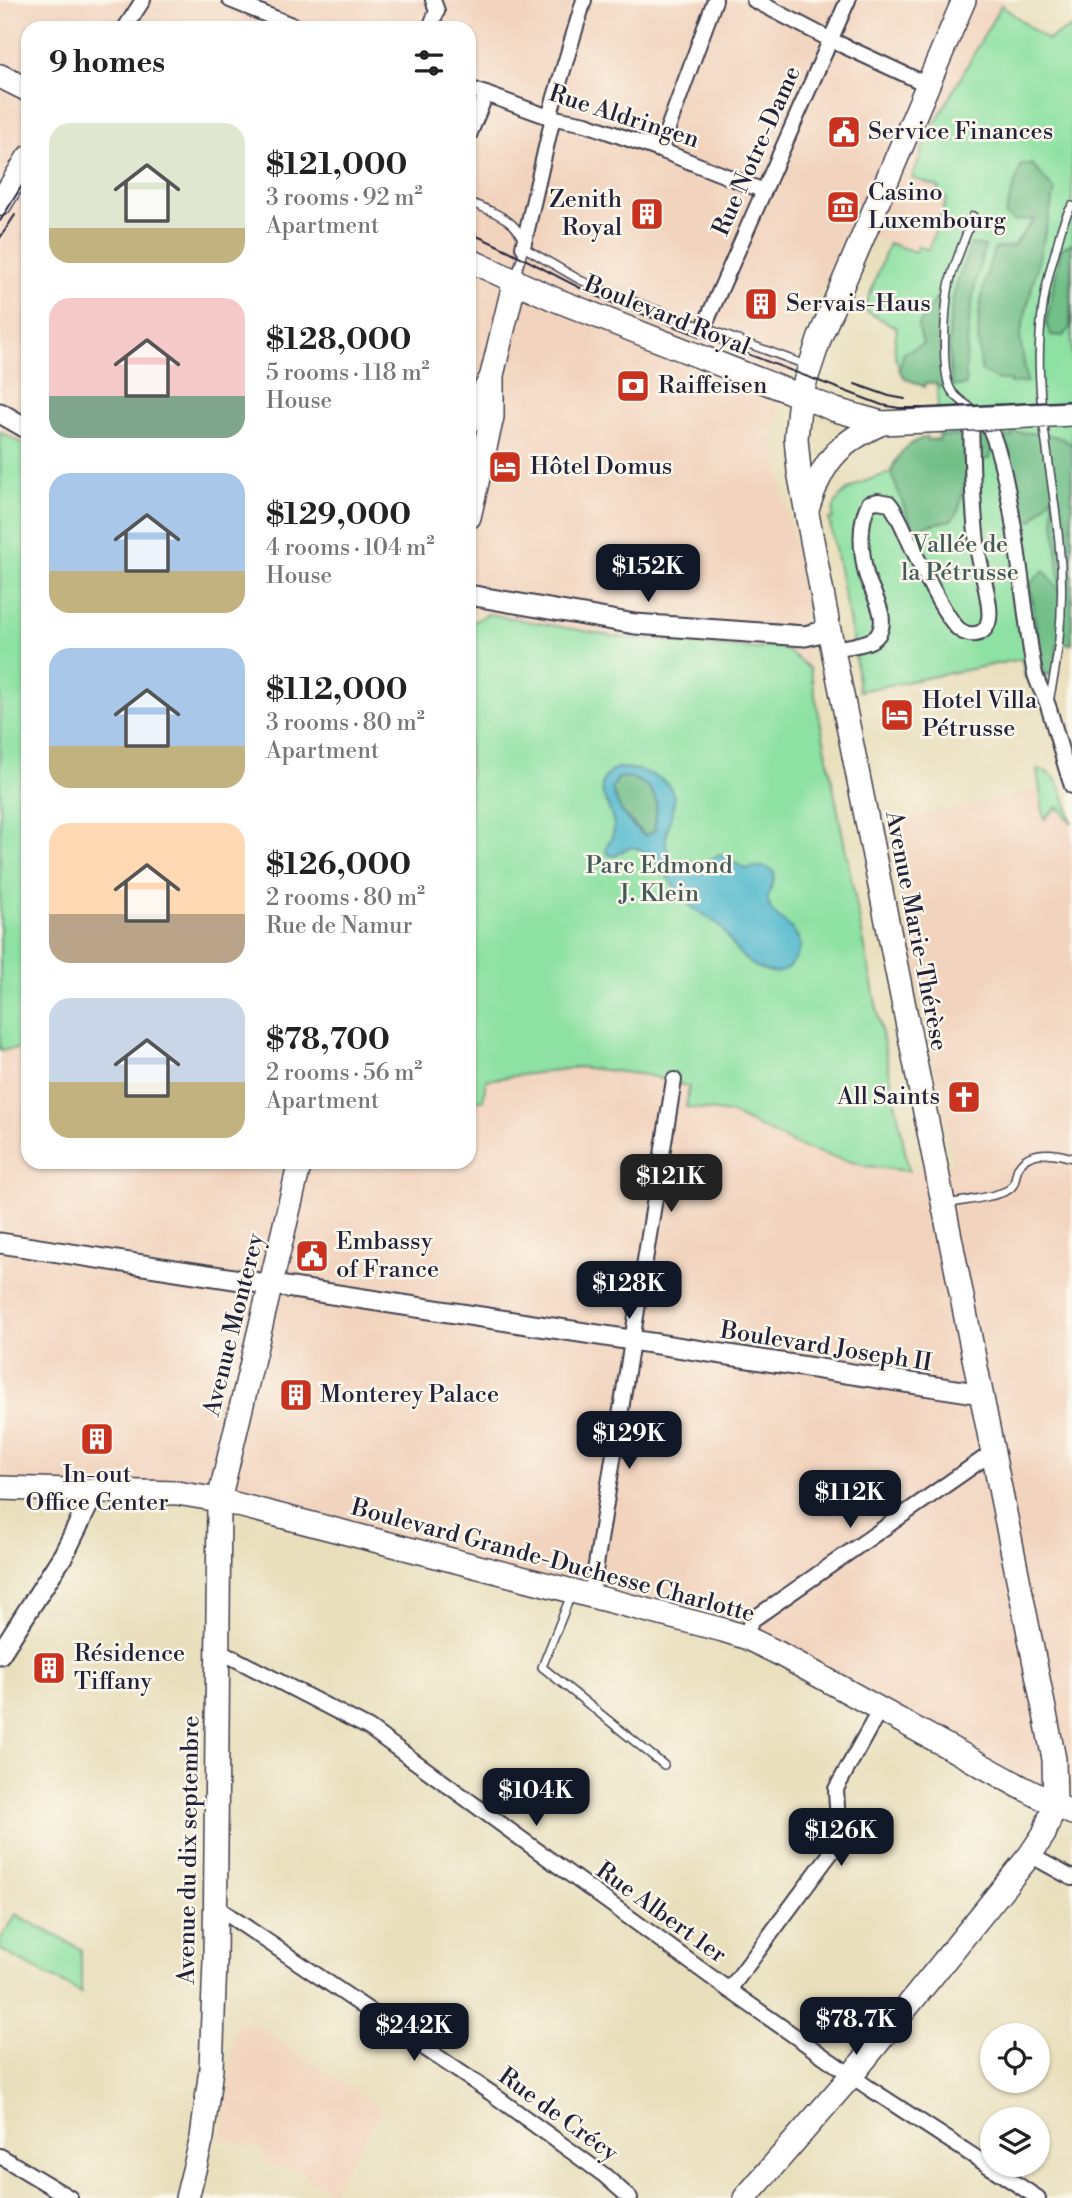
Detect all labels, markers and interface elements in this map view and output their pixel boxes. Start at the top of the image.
text: 9 homes [49,44,165,82]
icon: filters [410,44,448,82]
street label: Rue Notre-Dame [706,62,808,240]
street label: Rue Aldringen [545,79,703,155]
public building icon: Service Finances [825,113,863,151]
place label: Service Finances [868,117,1053,147]
text: $121,000 [266,146,407,184]
icon: home [105,151,189,235]
place label: Casino Luxembourg [868,178,1006,236]
text: 3 rooms · 92 m² [266,184,422,212]
place label: Zenith Royal [549,185,622,243]
museum icon: Casino Luxembourg [824,188,862,226]
building icon: Zenith Royal [628,195,666,233]
text: Apartment [266,212,379,240]
street label: Boulevard Royal [579,269,754,363]
building icon: Servais-Haus [742,285,780,323]
place label: Servais-Haus [786,289,931,319]
text: $128,000 [266,321,411,359]
icon: home [105,326,189,410]
text: 5 rooms · 118 m² [266,359,430,387]
bank icon: Raiffeisen [614,367,652,405]
place label: Raiffeisen [658,371,767,401]
text: House [266,387,332,415]
hotel icon: Hôtel Domus [486,448,524,486]
place label: Hôtel Domus [530,452,672,482]
text: $129,000 [266,496,411,534]
icon: home [105,501,189,585]
park label: Vallée de la Pétrusse [901,530,1019,588]
text: 4 rooms · 104 m² [266,534,435,562]
pin: $152K [599,544,697,604]
text: $152K [612,553,684,581]
text: House [266,562,332,590]
text: $112,000 [266,671,408,709]
icon: home [105,676,189,760]
place label: Hotel Villa Pétrusse [922,686,1038,744]
hotel icon: Hotel Villa Pétrusse [878,696,916,734]
text: 3 rooms · 80 m² [266,709,425,737]
text: Apartment [266,737,379,765]
street label: Avenue Marie-Thérèse [878,808,954,1053]
text: $126,000 [266,846,411,884]
icon: home [105,851,189,935]
park label: Parc Edmond J. Klein [585,851,733,909]
text: 2 rooms · 80 m² [266,884,425,912]
text: Rue de Namur [266,912,412,940]
text: $78,700 [266,1021,390,1059]
icon: home [105,1026,189,1110]
text: 2 rooms · 56 m² [266,1059,422,1087]
church icon: All Saints [945,1078,983,1116]
place label: All Saints [836,1082,940,1112]
text: Apartment [266,1087,379,1115]
pin: $121K [622,1154,720,1214]
text: $121K [636,1163,706,1191]
place label: Embassy of France [336,1227,439,1285]
street label: Avenue Monterey [197,1230,271,1420]
public building icon: Embassy of France [293,1237,331,1275]
pin: $128K [580,1262,678,1321]
text: $128K [593,1270,665,1298]
street label: Boulevard Joseph II [717,1315,934,1379]
building icon: Monterey Palace [277,1376,315,1414]
place label: Monterey Palace [320,1380,499,1410]
pin: $129K [580,1412,678,1471]
building icon: In-out Office Center [78,1420,116,1458]
text: $129K [593,1420,665,1448]
place label: In-out Office Center [25,1460,169,1518]
pin: $112K [801,1470,899,1530]
text: $112K [815,1479,885,1507]
street label: Boulevard Grande-Duchesse Charlotte [347,1492,758,1629]
place label: Résidence Tiffany [74,1639,185,1697]
building icon: Résidence Tiffany [30,1649,68,1687]
street label: Avenue du dix septembre [172,1715,206,1986]
pin: $104K [487,1769,585,1828]
text: $104K [499,1777,573,1805]
pin: $126K [792,1808,890,1868]
text: $126K [805,1817,877,1845]
street label: Rue Albert 1er [590,1856,732,1970]
pin: $78.7K [799,1997,913,2057]
pin: $242K [365,2004,463,2063]
text: $78.7K [816,2006,896,2034]
text: $242K [376,2012,452,2040]
map controls [980,2023,1050,2177]
button: locate [980,2023,1050,2093]
street label: Rue de Crécy [492,2062,624,2169]
button: layers [980,2107,1050,2177]

